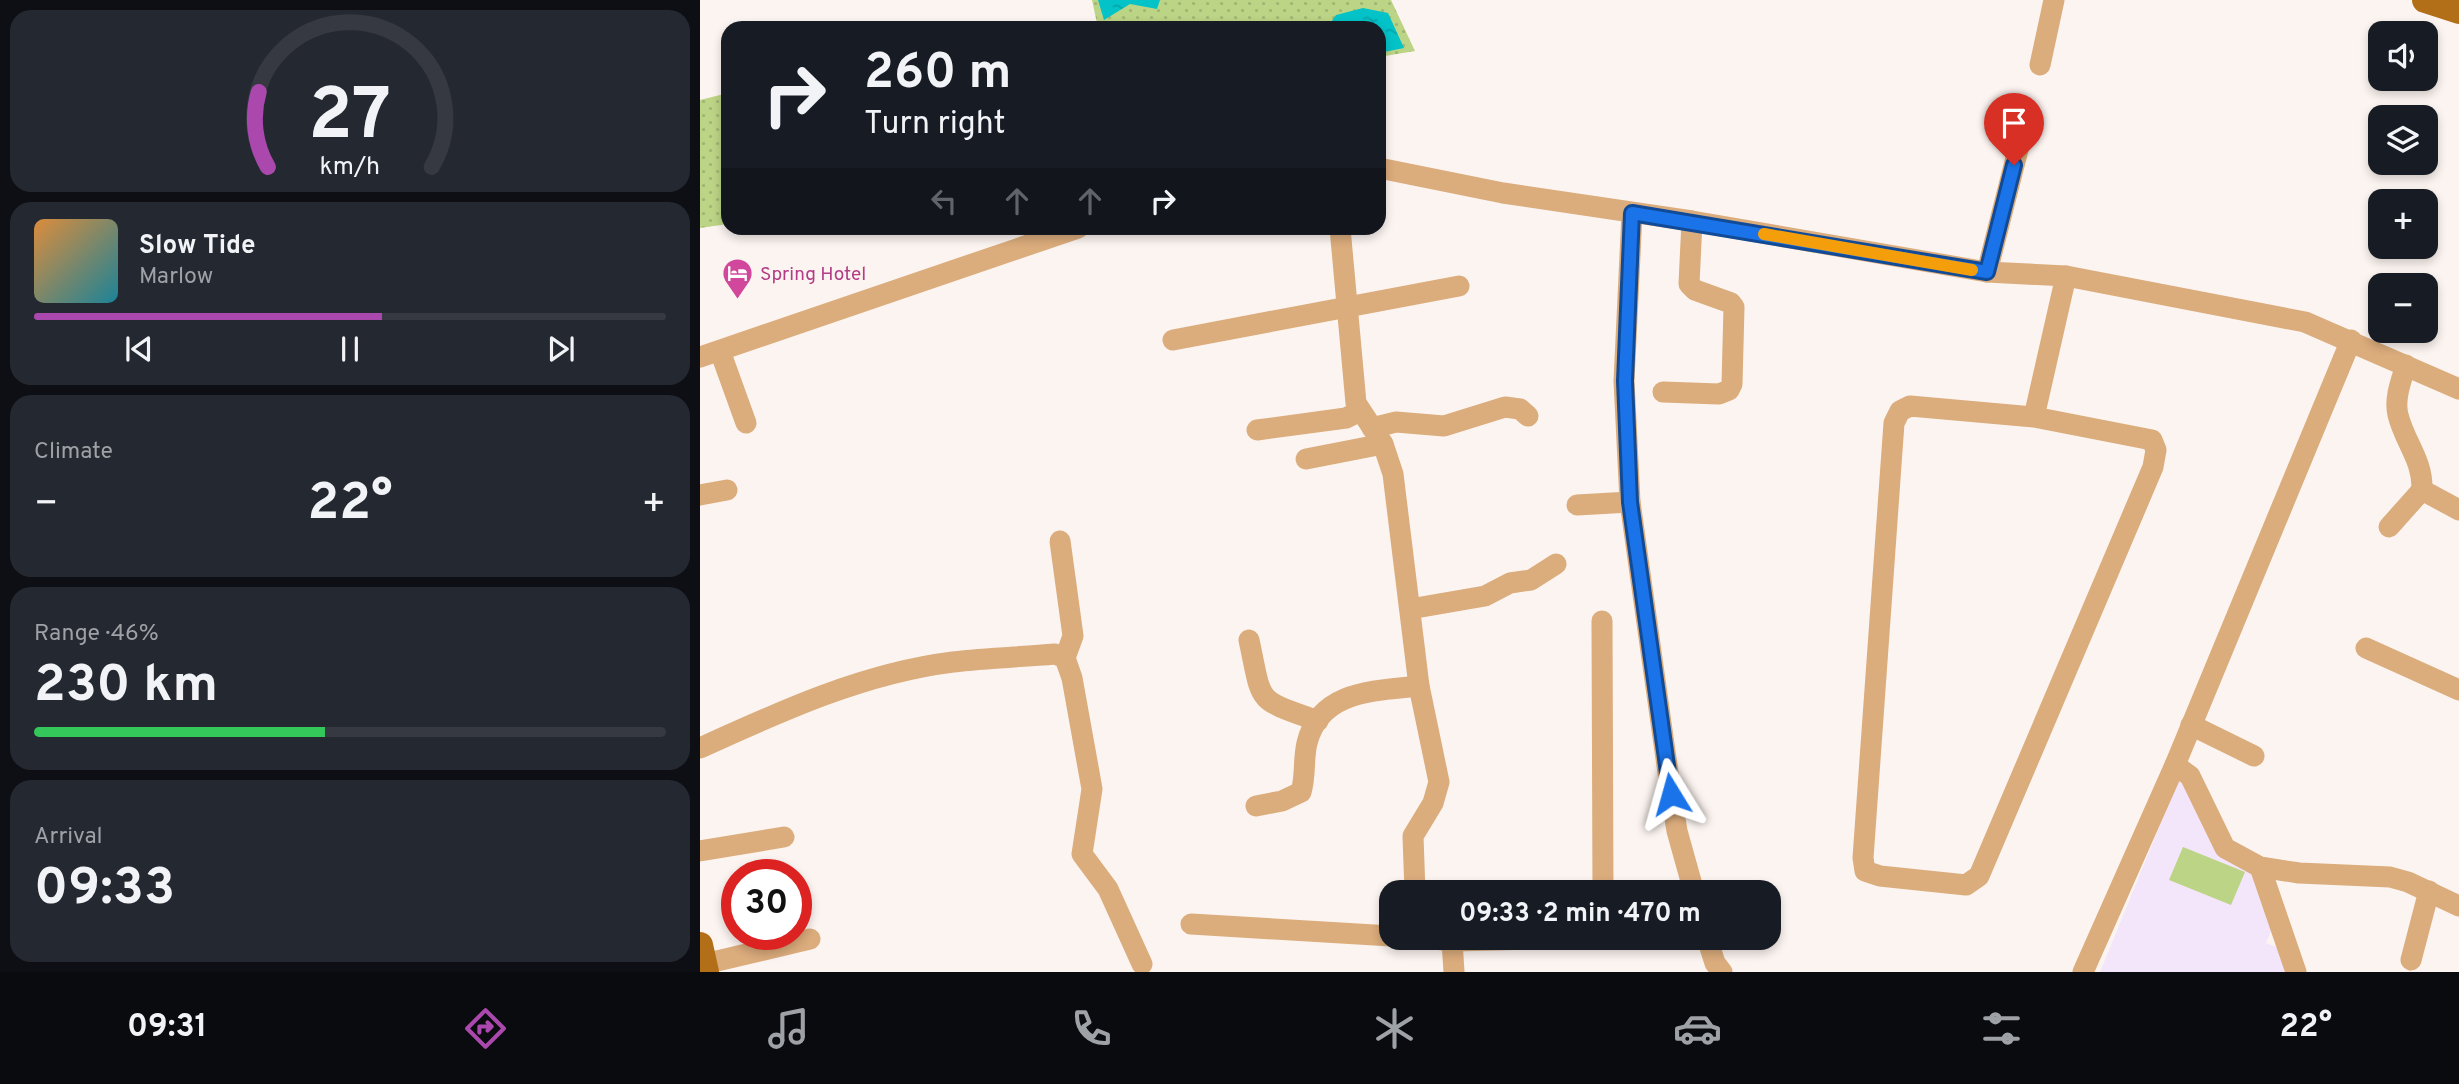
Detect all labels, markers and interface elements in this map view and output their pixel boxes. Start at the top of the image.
map controls [2368,21,2438,343]
button: sound [2368,21,2438,91]
text: 260 m [864,44,1011,106]
icon: right [749,49,840,140]
text: 27 [309,74,391,166]
pin [1984,93,2044,165]
icon: arrive [1995,104,2033,142]
text: Turn right [864,105,1006,145]
button: layers [2368,105,2438,175]
text: km/h [320,152,380,184]
icon: left [925,182,963,220]
icon: ahead [998,182,1036,220]
icon: ahead [1071,182,1109,220]
icon: right [1144,182,1182,220]
button: + [2368,189,2438,259]
text: Slow Tide [139,230,256,263]
hotel icon: Spring Hotel [720,256,754,300]
text: Marlow [139,263,213,292]
place label: Spring Hotel [760,263,866,287]
button: − [2368,273,2438,343]
icon: previous [120,330,158,368]
icon: pause [331,330,369,368]
icon: next [542,330,580,368]
text: Climate [34,438,113,467]
text: 22° [307,472,393,538]
text: − [34,481,59,530]
text: + [641,481,666,530]
text: Range · 46% [34,620,159,649]
text: 230 km [34,654,218,720]
position arrow [1634,757,1708,831]
text: Arrival [34,823,103,852]
text: 09:33 [34,857,175,923]
speed limit sign: 30 [721,859,812,950]
text: 09:33 · 2 min · 470 m [1459,898,1701,931]
icon: directions [461,1004,510,1053]
icon: music [764,1004,813,1053]
icon: phone [1067,1004,1116,1053]
icon: climate [1370,1004,1419,1053]
icon: car [1673,1004,1722,1053]
icon: filters [1977,1004,2026,1053]
text: 09:31 [127,1008,207,1048]
text: 22° [2280,1008,2332,1048]

